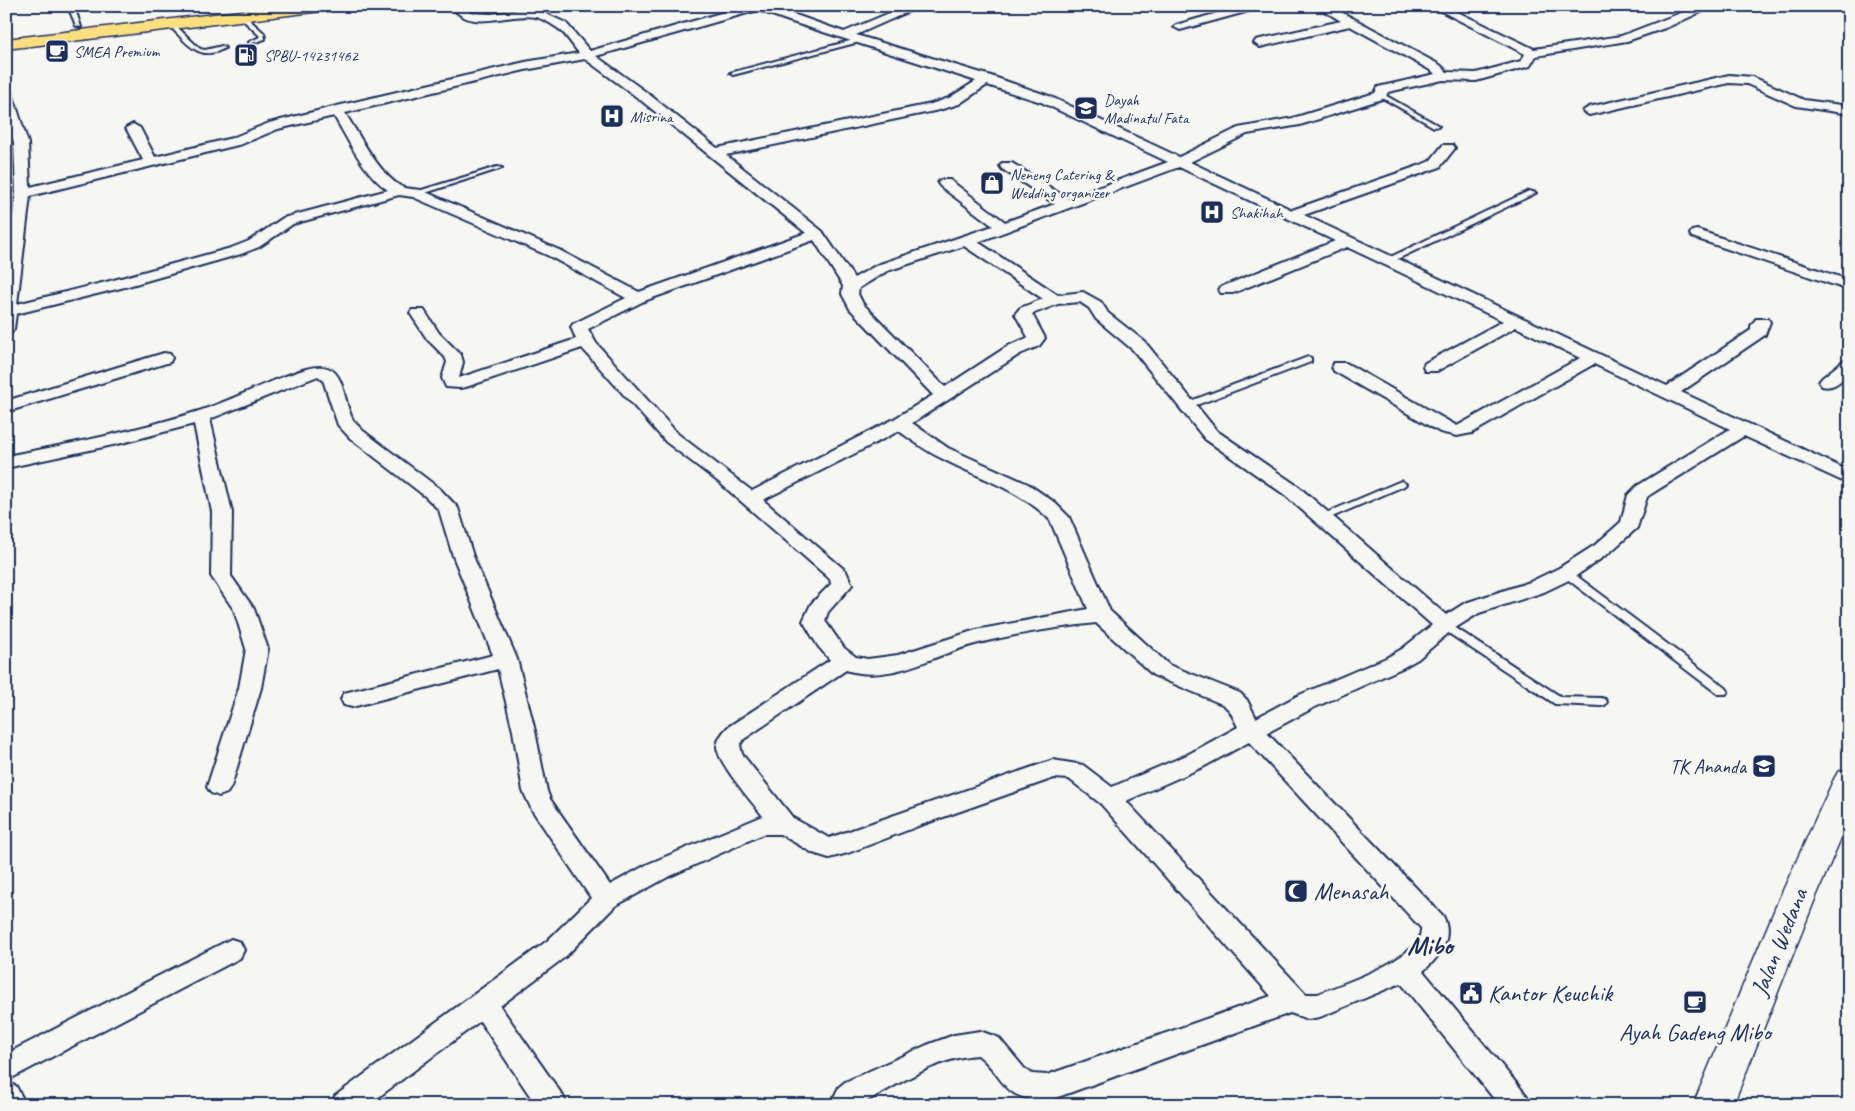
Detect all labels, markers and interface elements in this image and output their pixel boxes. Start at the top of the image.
cafe icon: SMEA Premium [44,38,70,64]
place label: SMEA Premium [74,42,161,62]
fuel station icon: SPBU-14231462 [233,42,259,68]
place label: SPBU-14231462 [264,46,360,66]
place label: Dayah Madinatul Fata [1104,90,1190,128]
school or university icon: Dayah Madinatul Fata [1073,95,1099,121]
hospital icon: Misrina [599,103,625,129]
place label: Misrina [630,107,674,127]
place label: Neneng Catering & Wedding organizer [1010,165,1115,203]
shop icon: Neneng Catering & Wedding organizer [979,170,1005,196]
hospital icon: Shakihah [1199,199,1225,225]
place label: Shakihah [1230,203,1284,223]
school or university icon: TK Ananda [1751,753,1777,779]
place label: TK Ananda [1670,754,1748,779]
place label: Menasah [1314,876,1390,906]
mosque icon: Menasah [1283,878,1309,904]
street label: Jalan Wedana [1743,883,1815,1001]
district label: Mibo [1407,929,1455,962]
place label: Kantor Keuchik [1488,978,1614,1008]
public building icon: Kantor Keuchik [1458,980,1484,1006]
cafe icon: Ayah Gadeng Mibo [1682,989,1708,1015]
place label: Ayah Gadeng Mibo [1619,1017,1773,1047]

